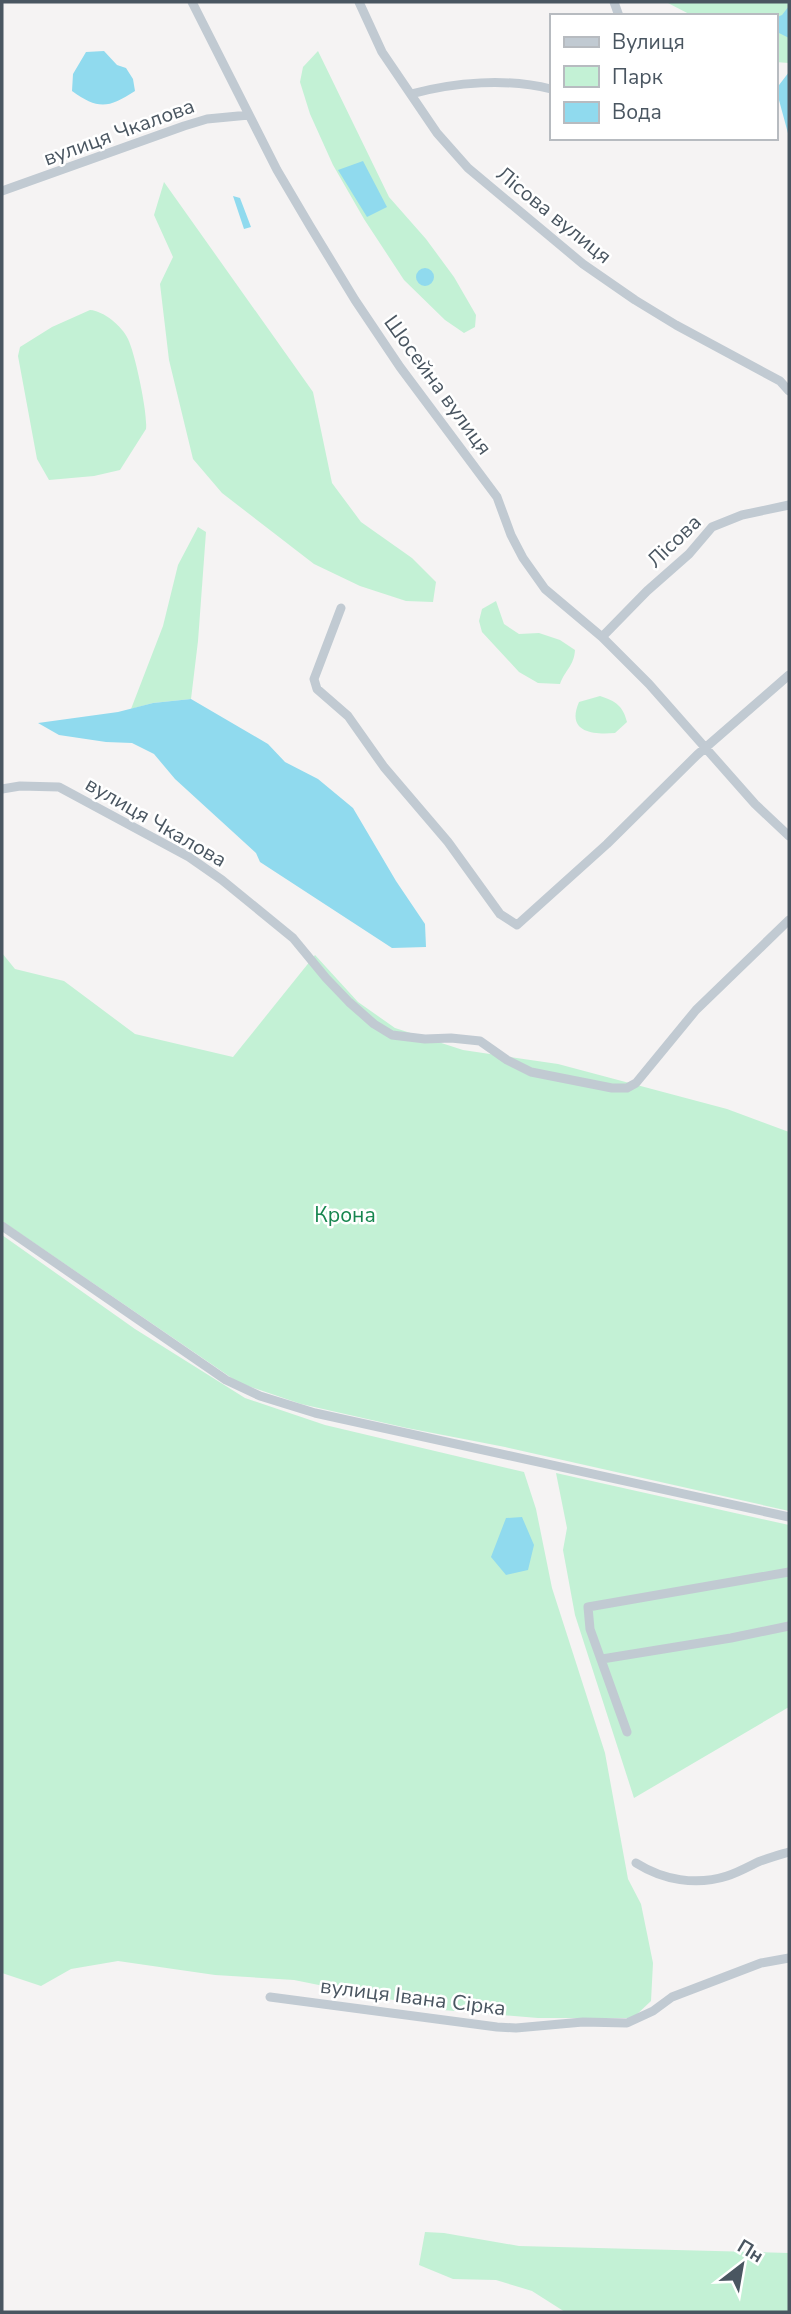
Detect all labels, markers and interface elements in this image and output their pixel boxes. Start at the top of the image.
legend [550,14,777,140]
text: Вулиця [612,28,685,56]
text: Парк [612,63,664,91]
street label: вулиця Чкалова [40,92,198,172]
text: Вода [612,98,662,126]
street label: Лісова вулиця [491,160,617,270]
street label: Шосейна вулиця [378,309,498,461]
street label: Лісова [641,508,707,574]
street label: вулиця Чкалова [80,770,232,874]
park label: Крона [314,1201,376,1229]
street label: вулиця Івана Сірка [319,1972,507,2022]
north arrow [707,2230,777,2300]
text: Пн [732,2233,768,2269]

